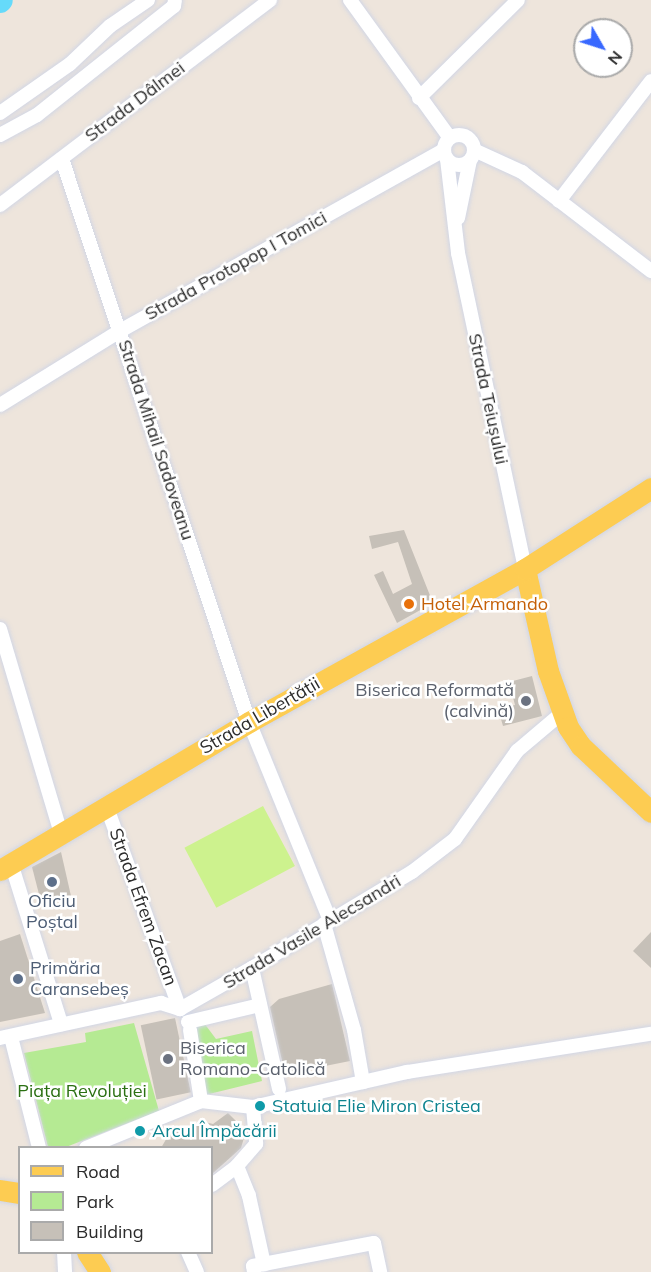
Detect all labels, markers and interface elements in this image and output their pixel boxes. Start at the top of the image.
north arrow [573,18,633,78]
text: N [604,47,627,69]
street label: Strada Dâlmei [81,57,189,147]
street label: Strada Protopop I Tomici [141,207,331,325]
street label: Strada Teiușului [464,332,512,466]
street label: Strada Mihail Sadoveanu [113,337,199,543]
place label: Hotel Armando [421,593,548,615]
marker: Hotel Armando [402,597,416,611]
street label: Strada Libertății [196,673,324,759]
place label: Biserica Reformată (calvină) [355,680,514,722]
marker: Biserica Reformată (calvină) [519,694,533,708]
street label: Strada Efrem Zacan [104,825,182,989]
street label: Strada Vasile Alecsandri [219,870,405,994]
marker: Oficiu Poștal [45,875,59,889]
place label: Oficiu Poștal [26,891,78,934]
place label: Primăria Caransebeș [30,958,129,1000]
marker: Primăria Caransebeș [11,972,25,986]
place label: Biserica Romano-Catolică [180,1038,326,1080]
marker: Biserica Romano-Catolică [161,1052,175,1066]
park label: Piața Revoluției [17,1080,147,1102]
place label: Statuia Elie Miron Cristea [272,1095,481,1117]
marker: Statuia Elie Miron Cristea [253,1099,267,1113]
place label: Arcul Împăcării [152,1120,277,1142]
marker: Arcul Împăcării [133,1124,147,1138]
legend [18,1146,213,1254]
text: Road [76,1160,120,1183]
text: Park [76,1190,114,1213]
text: Building [76,1220,144,1243]

